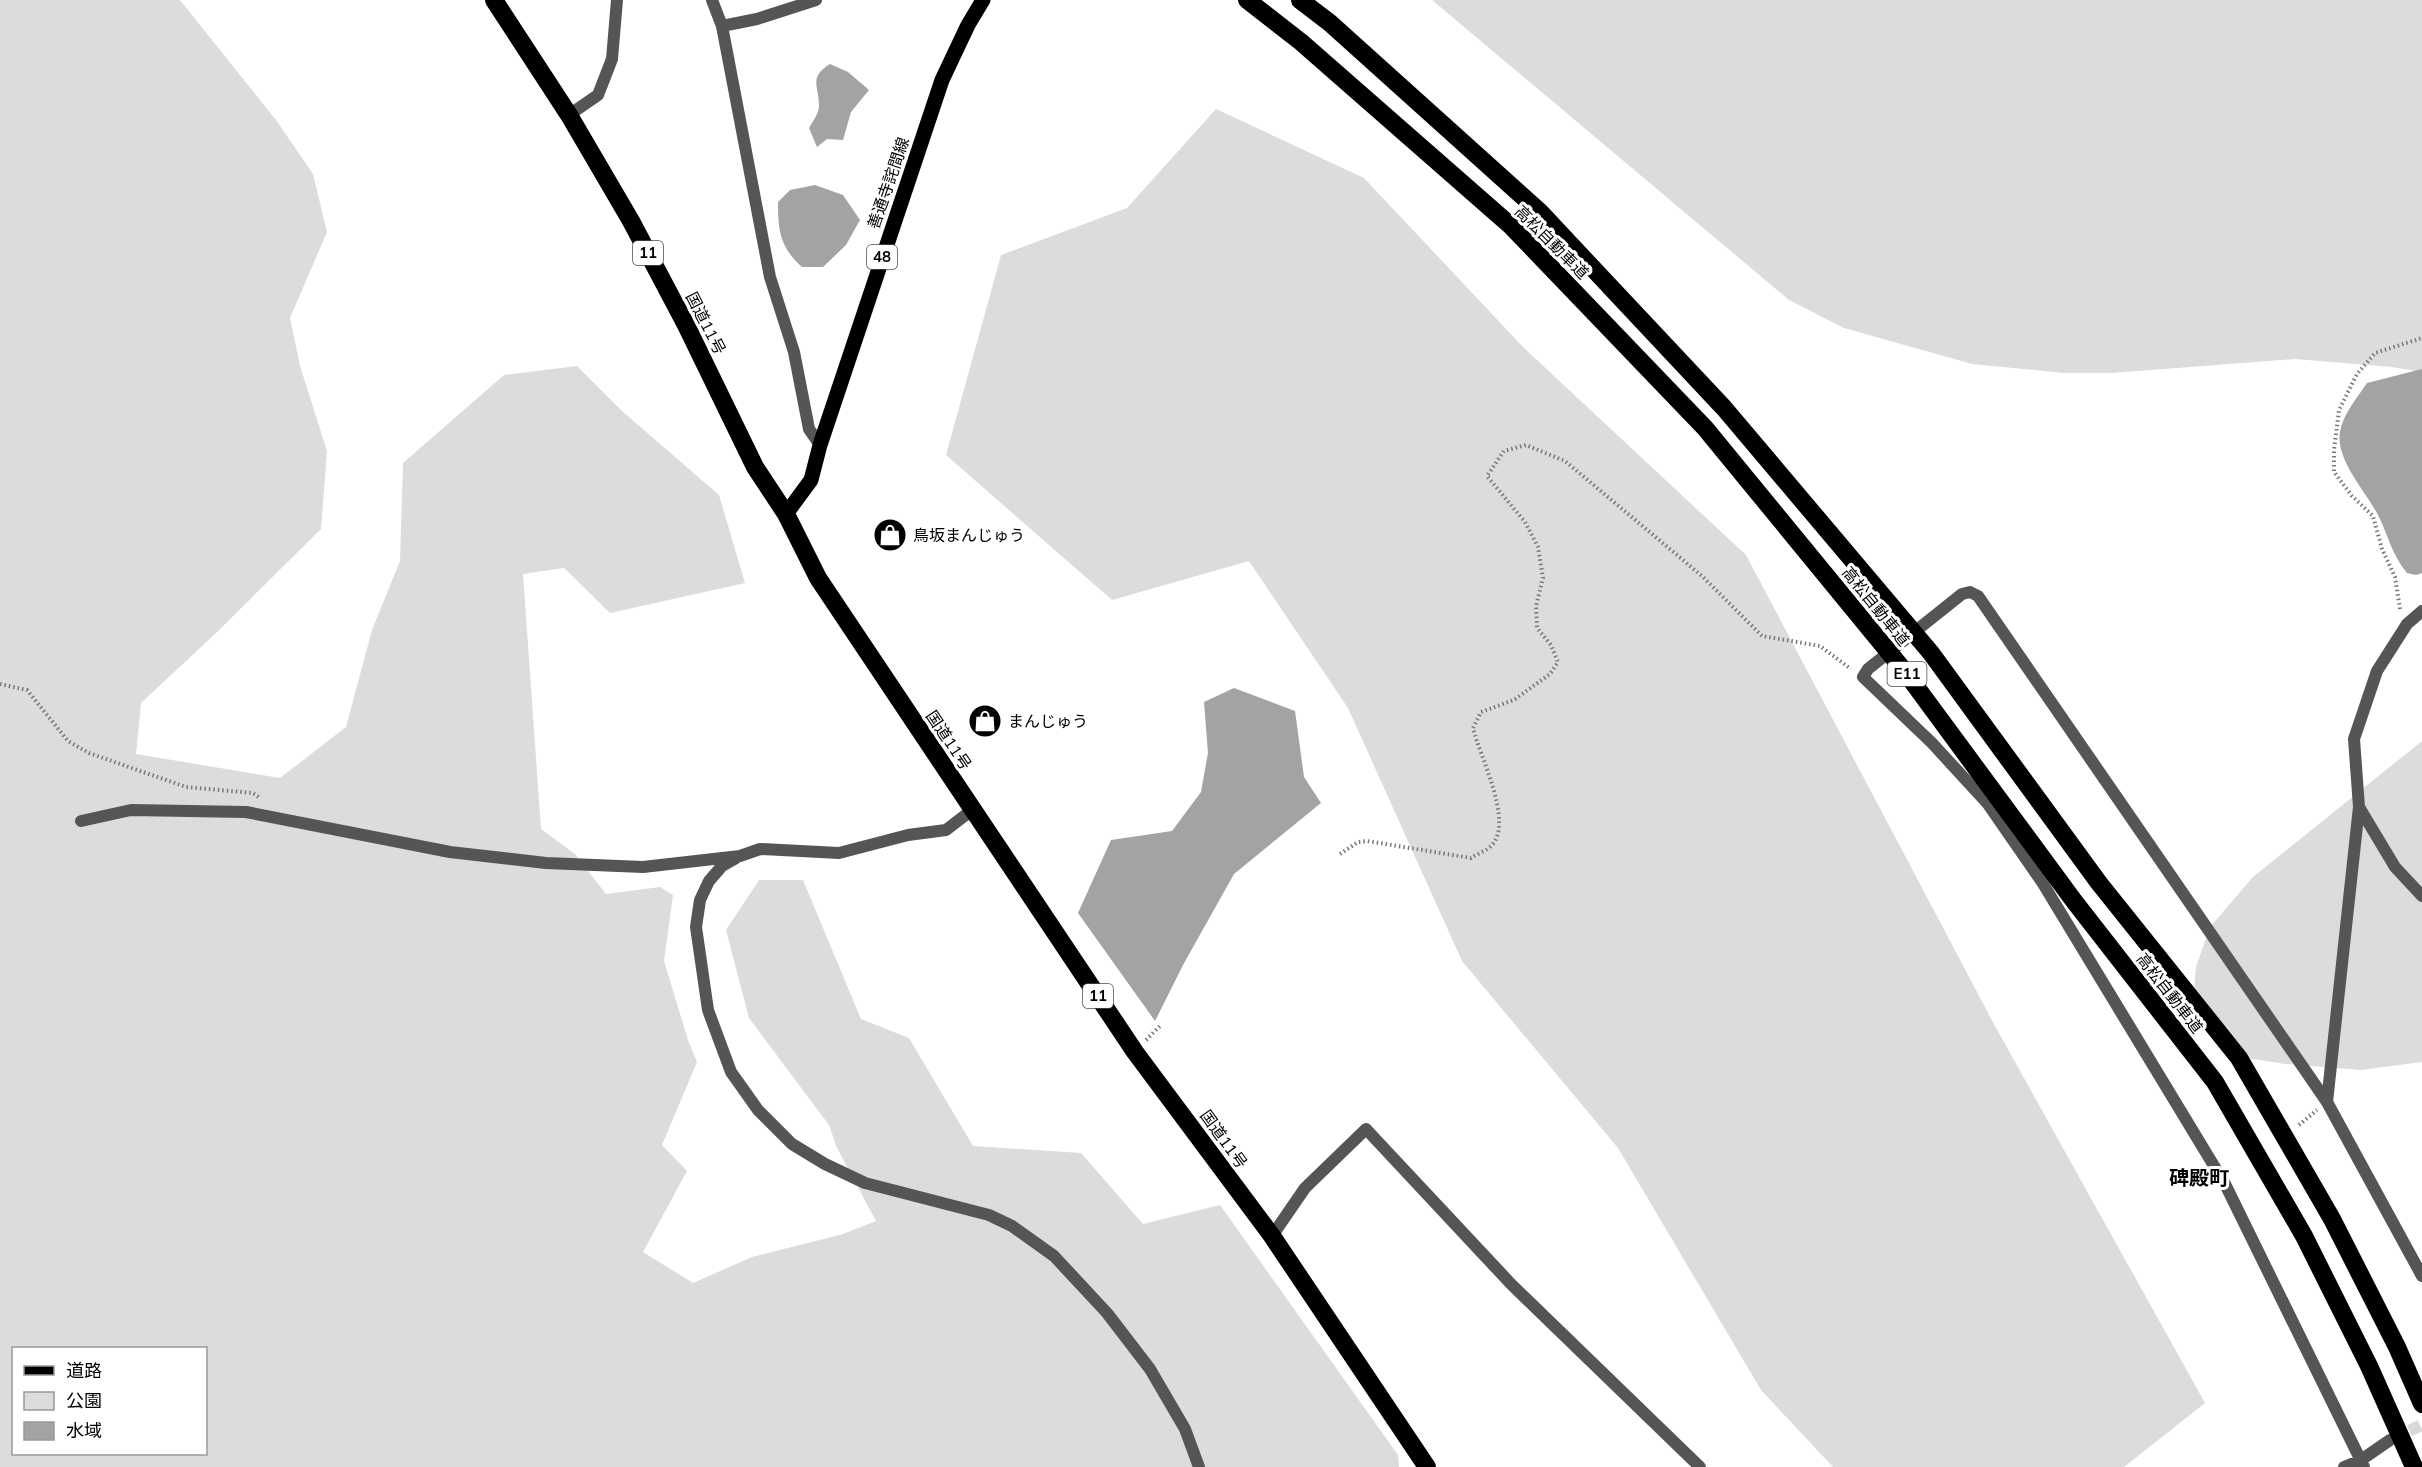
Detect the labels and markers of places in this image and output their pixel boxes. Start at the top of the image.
shop icon: 鳥坂まんじゅう [872,517,908,553]
place label: 鳥坂まんじゅう [913,525,1025,545]
shop icon: まんじゅう [967,703,1003,739]
place label: まんじゅう [1008,711,1088,731]

